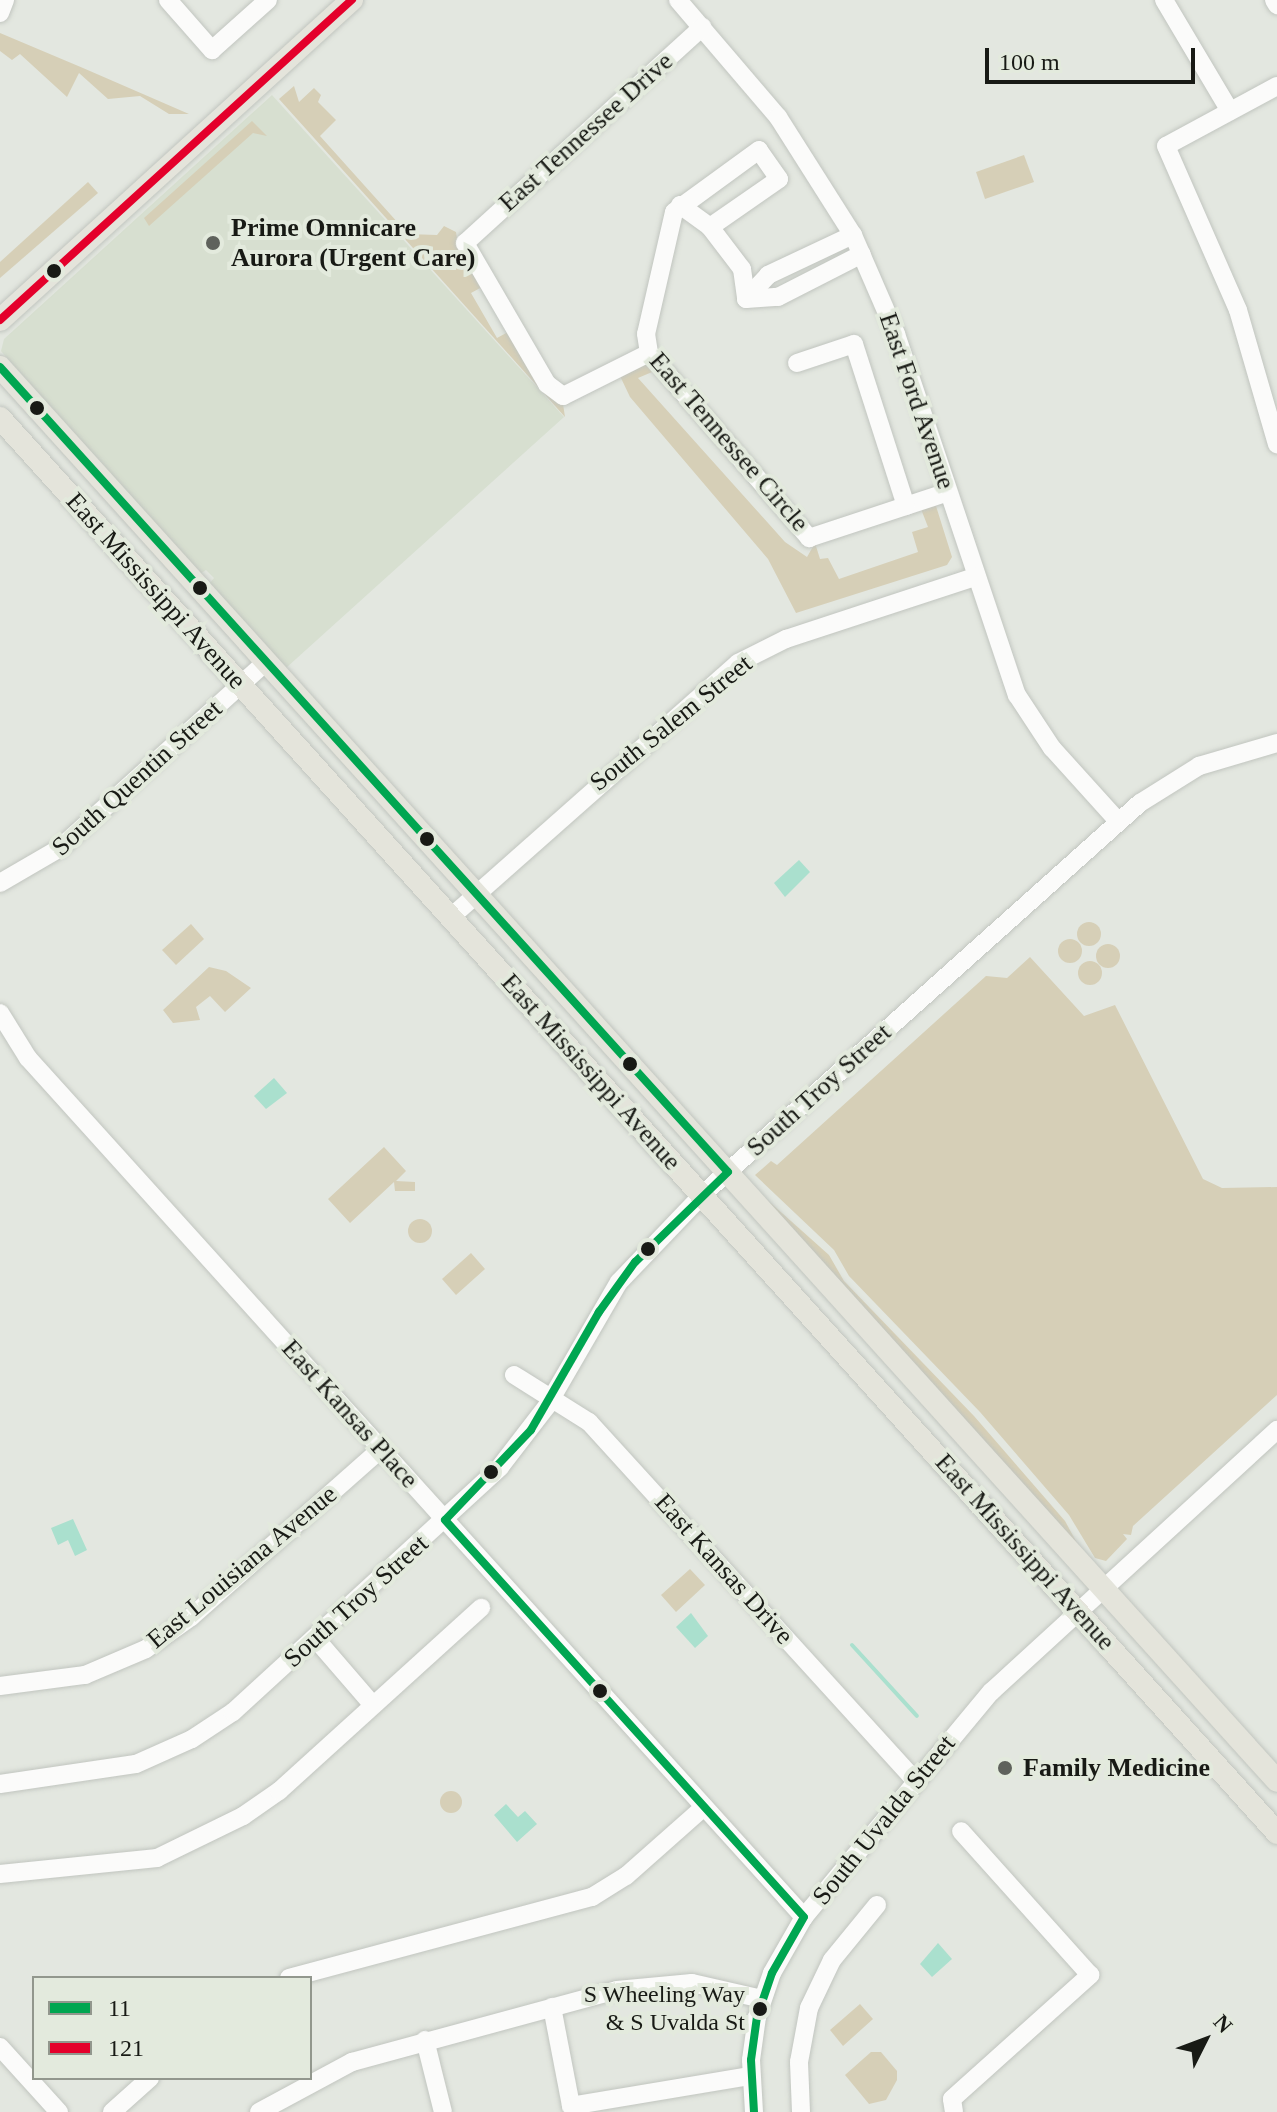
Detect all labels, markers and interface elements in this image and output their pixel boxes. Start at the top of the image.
scale bar [989,32,1199,82]
street label: East Tennessee Drive [493,46,679,218]
text: 100 m [999,49,1060,75]
place label: Prime Omnicare Aurora (Urgent Care) [231,212,476,274]
marker: Prime Omnicare Aurora (Urgent Care) [202,232,224,254]
unlabelled marker [46,263,62,279]
street label: East Ford Avenue [872,308,962,494]
street label: East Tennessee Circle [643,346,815,538]
unlabelled marker [29,400,45,416]
street label: East Mississippi Avenue [59,486,253,696]
unlabelled marker [192,580,208,596]
street label: South Salem Street [584,648,758,798]
street label: South Quentin Street [46,693,228,863]
unlabelled marker [419,831,435,847]
street label: East Mississippi Avenue [494,967,688,1177]
street label: South Troy Street [740,1017,898,1163]
unlabelled marker [622,1056,638,1072]
unlabelled marker [640,1241,656,1257]
street label: East Kansas Place [275,1333,425,1495]
street label: East Mississippi Avenue [928,1447,1122,1657]
unlabelled marker [483,1464,499,1480]
street label: East Louisiana Avenue [140,1478,344,1656]
street label: East Kansas Drive [648,1487,800,1651]
street label: South Troy Street [277,1528,435,1674]
unlabelled marker [592,1683,608,1699]
street label: South Uvalda Street [806,1729,962,1911]
place label: Family Medicine [1023,1752,1210,1784]
marker: Family Medicine [994,1757,1016,1779]
legend [32,1976,312,2080]
place label: S Wheeling Way & S Uvalda St [583,1981,745,2037]
text: 11 [108,1995,131,2021]
north arrow [1165,2000,1245,2080]
marker: S Wheeling Way & S Uvalda St [752,2001,768,2017]
text: N [1209,2009,1238,2038]
text: 121 [108,2035,144,2061]

